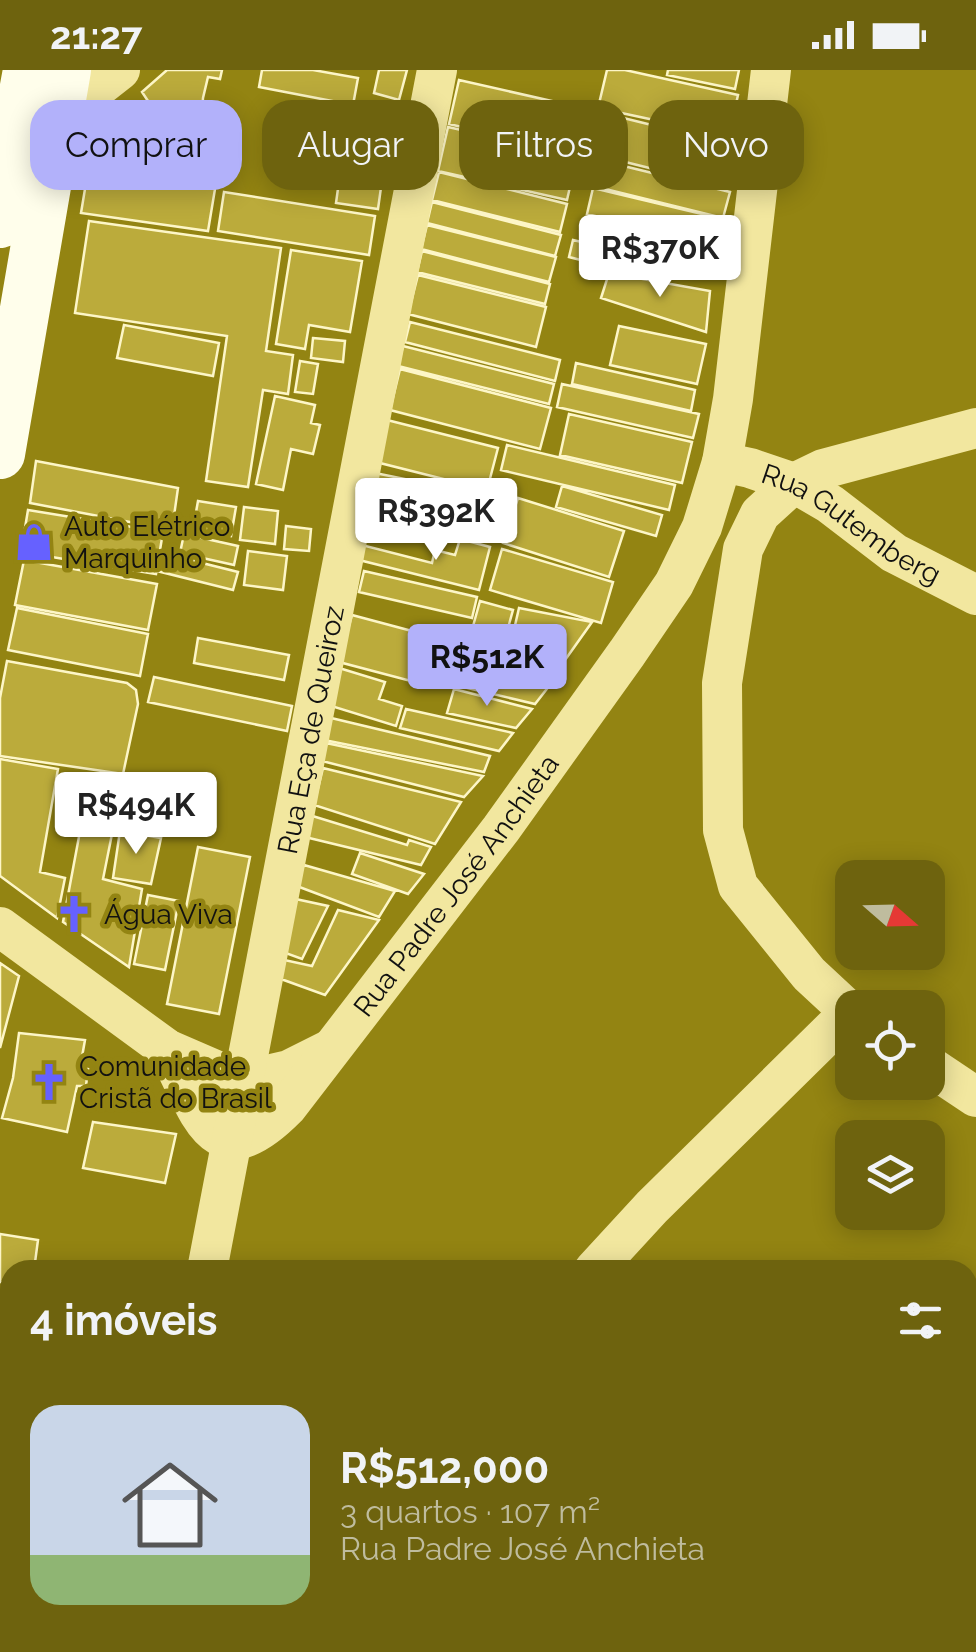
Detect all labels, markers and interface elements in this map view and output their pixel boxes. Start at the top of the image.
text: 21:27 [50,13,142,58]
chip: Comprar [30,100,242,190]
chip: Alugar [262,100,439,190]
chip: Filtros [459,100,628,190]
chip: Novo [648,100,804,190]
pin: R$370K [579,215,741,300]
text: R$370K [601,229,719,266]
street label: Rua Gutemberg [758,457,946,591]
pin: R$392K [355,478,517,563]
text: R$392K [377,492,495,529]
place label: Auto Elétrico Marquinho [64,510,230,575]
shop icon: Auto Elétrico Marquinho [13,521,55,563]
street label: Rua Eça de Queiroz [271,603,350,857]
pin: R$512K [406,624,568,709]
text: R$512K [430,638,544,675]
street label: Rua Padre José Anchieta [347,748,566,1023]
pin: R$494K [55,772,217,857]
text: R$494K [77,786,195,823]
north arrow [835,860,945,970]
map controls [835,860,945,1230]
church icon: Água Viva [53,893,95,935]
place label: Água Viva [104,898,233,931]
button: locate [835,990,945,1100]
place label: Comunidade Cristã do Brasil [79,1050,272,1115]
church icon: Comunidade Cristã do Brasil [28,1061,70,1103]
button: layers [835,1120,945,1230]
icon: filters [893,1293,948,1348]
text: 4 imóveis [30,1296,218,1345]
text: R$512,000 [340,1444,549,1493]
icon: home [110,1445,230,1565]
text: 3 quartos · 107 m² [340,1493,600,1530]
text: Rua Padre José Anchieta [340,1530,705,1567]

